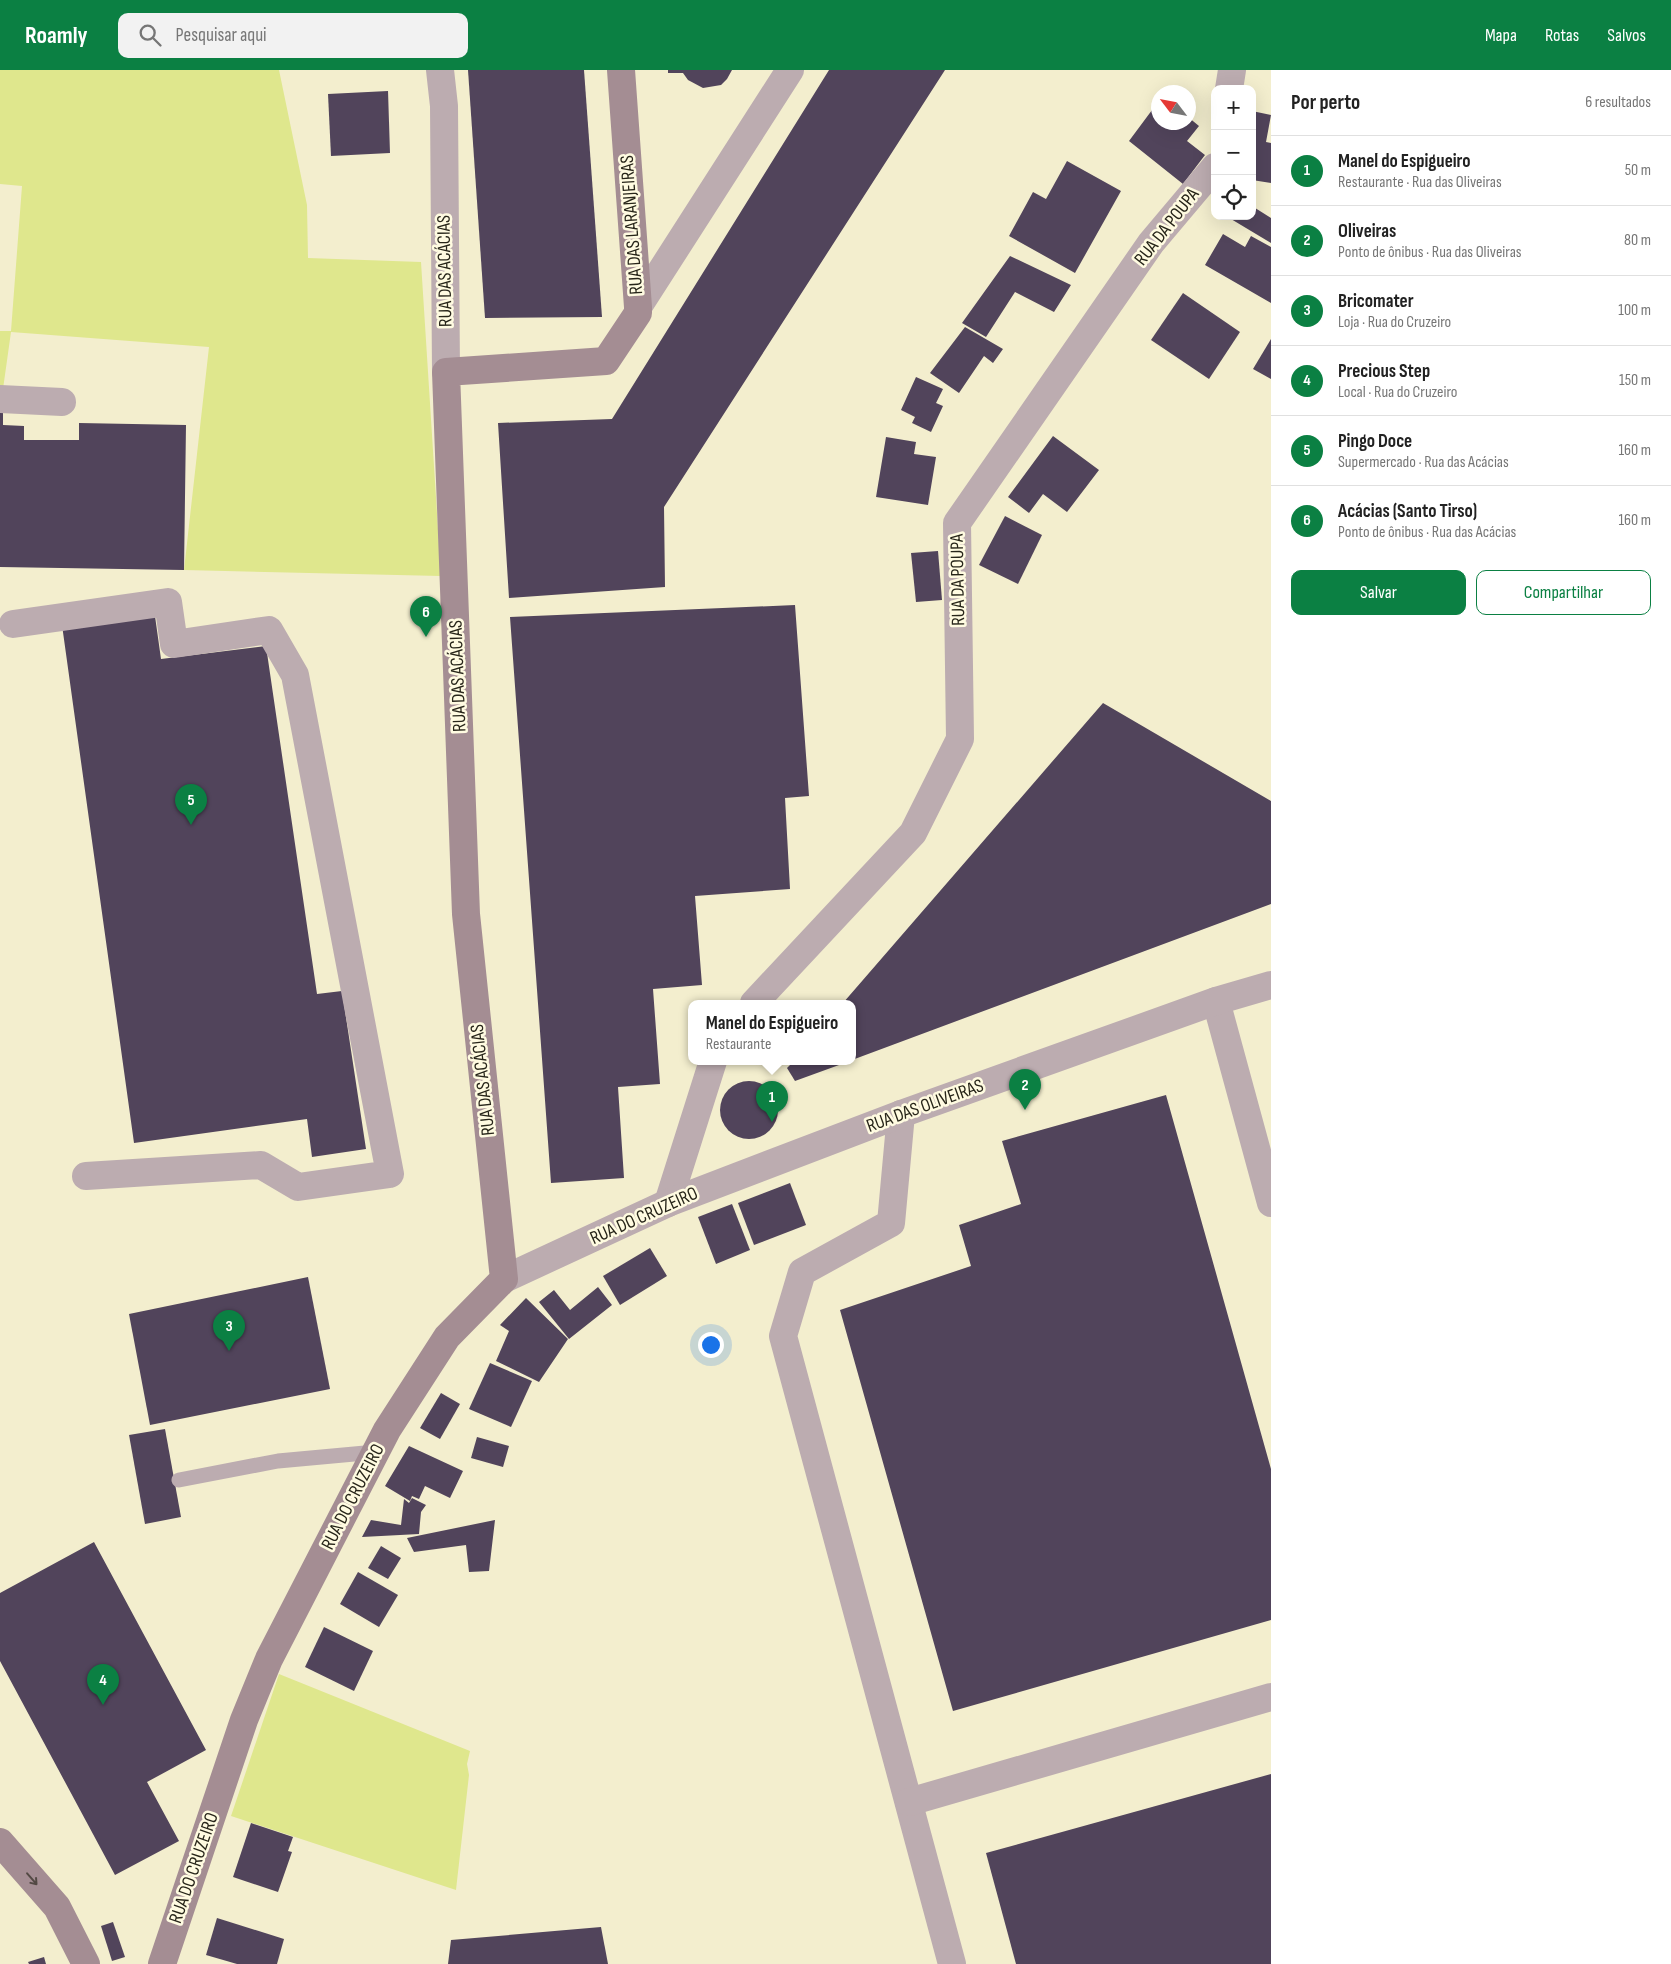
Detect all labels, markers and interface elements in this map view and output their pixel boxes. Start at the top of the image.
search box [118,13,468,58]
text: Roamly [25,21,88,50]
icon: search [136,21,164,49]
text: Pesquisar aqui [176,24,267,47]
text: Mapa [1485,25,1517,46]
text: Rotas [1545,25,1579,46]
text: Salvos [1607,25,1646,46]
north arrow [1151,85,1196,130]
map controls [1211,85,1256,220]
button: + [1211,85,1256,130]
text: Por perto [1291,90,1360,115]
text: 6 resultados [1585,93,1651,112]
button: − [1211,130,1256,175]
text: Manel do Espigueiro [1338,150,1471,173]
street label: RUA DAS LARANJEIRAS [616,155,648,295]
text: 1 [1304,161,1310,180]
text: 50 m [1625,161,1651,180]
text: Restaurante · Rua das Oliveiras [1338,173,1502,192]
button: locate [1211,175,1256,220]
street label: RUA DA POUPA [1130,183,1205,270]
street label: RUA DAS ACÁCIAS [433,215,457,327]
text: Oliveiras [1338,220,1396,243]
text: 2 [1303,231,1311,250]
text: 80 m [1624,231,1651,250]
text: Ponto de ônibus · Rua das Oliveiras [1338,243,1522,262]
text: Bricomater [1338,290,1414,313]
text: 3 [1303,301,1311,320]
text: 100 m [1618,301,1651,320]
text: Loja · Rua do Cruzeiro [1338,313,1451,332]
text: Precious Step [1338,360,1430,383]
text: 4 [1303,371,1311,390]
text: 150 m [1619,371,1651,390]
text: Local · Rua do Cruzeiro [1338,383,1458,402]
text: Pingo Doce [1338,430,1412,453]
text: 5 [1303,441,1311,460]
text: 160 m [1618,441,1651,460]
text: Supermercado · Rua das Acácias [1338,453,1509,472]
text: Acácias (Santo Tirso) [1338,500,1477,523]
text: 6 [1303,511,1311,530]
text: 160 m [1618,511,1651,530]
text: Ponto de ônibus · Rua das Acácias [1338,523,1516,542]
street label: RUA DA POUPA [946,533,970,626]
button: Salvar [1291,570,1466,615]
button: Compartilhar [1476,570,1651,615]
pin: 6 [410,596,442,637]
street label: RUA DAS ACÁCIAS [445,620,471,732]
pin: 5 [175,784,207,825]
popup [688,1000,856,1065]
text: Manel do Espigueiro [706,1012,838,1035]
street label: RUA DAS ACÁCIAS [466,1023,500,1137]
text: Restaurante [706,1035,771,1054]
pin: 2 [1009,1069,1041,1110]
street label: RUA DAS OLIVEIRAS [863,1074,987,1138]
pin: 1 [756,1081,788,1122]
street label: RUA DO CRUZEIRO [586,1182,702,1250]
pin: 3 [213,1310,245,1351]
your location [698,1332,724,1358]
street label: RUA DO CRUZEIRO [316,1440,390,1554]
pin: 4 [87,1664,119,1705]
street label: RUA DO CRUZEIRO [164,1810,224,1926]
one-way arrow [26,1872,38,1885]

